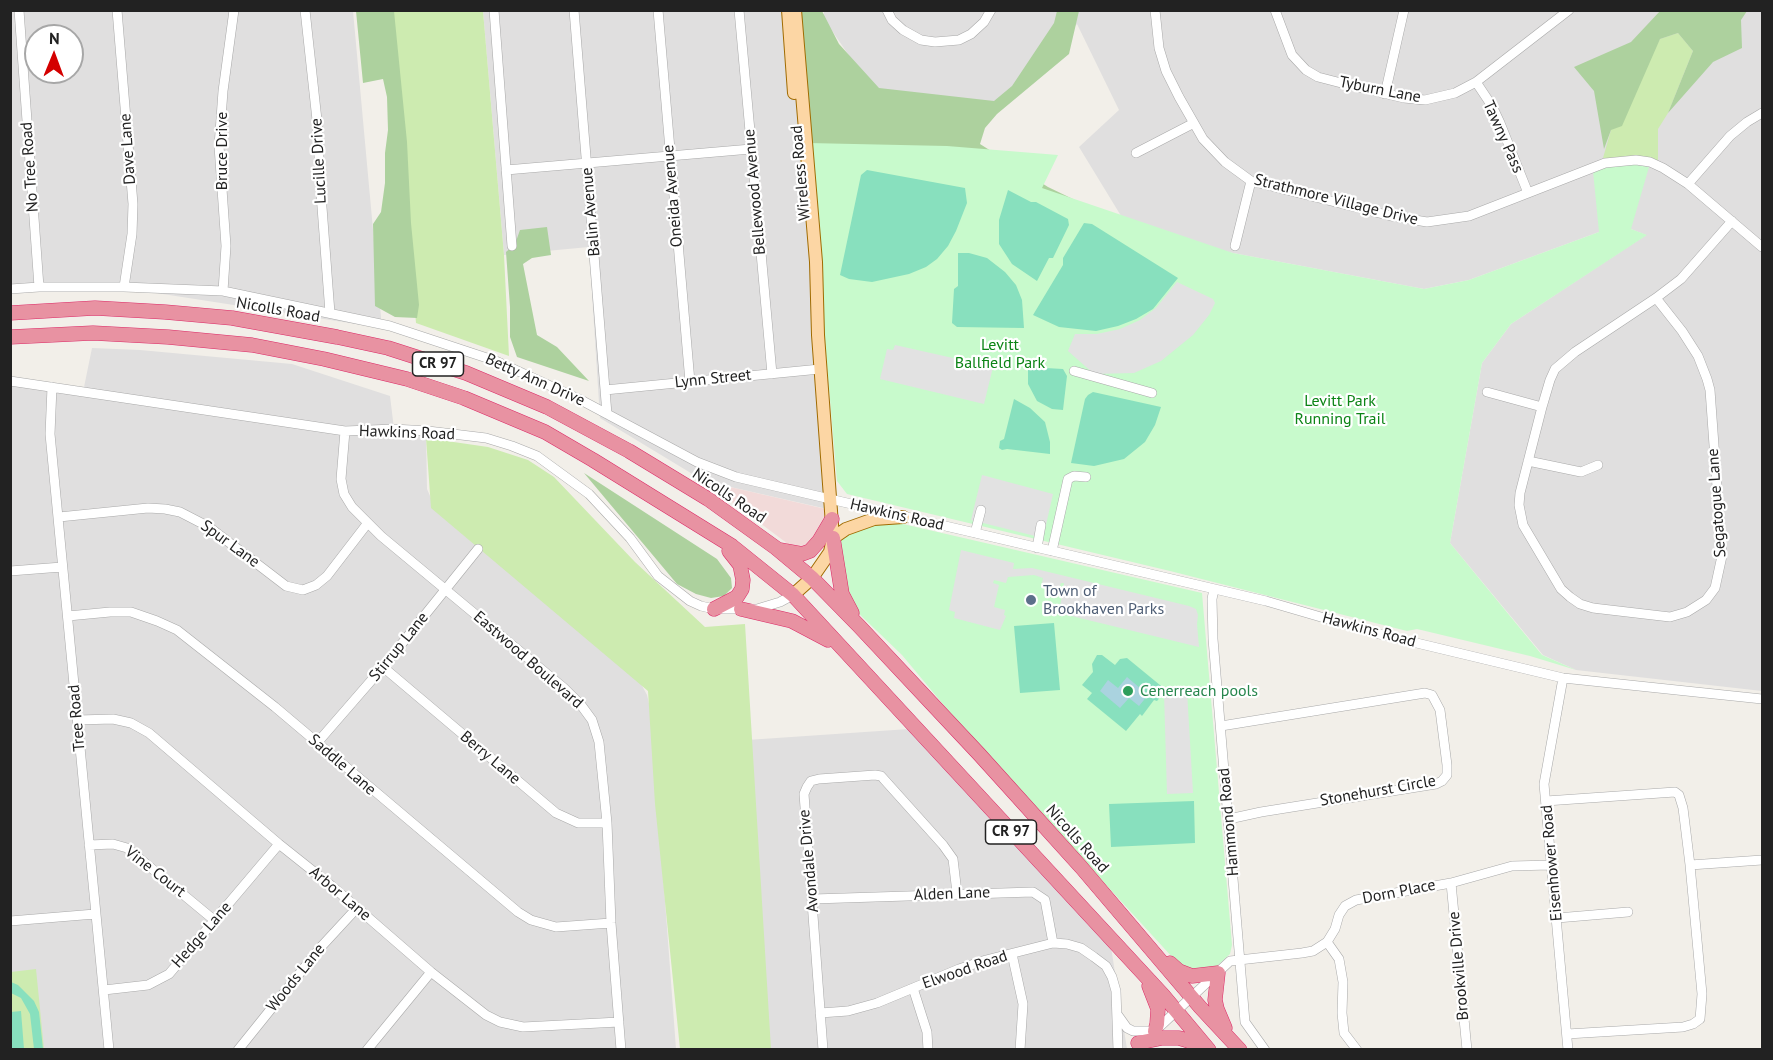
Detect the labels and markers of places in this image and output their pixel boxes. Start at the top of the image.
place label: Town of Brookhaven Parks [1043,581,1164,619]
marker: Town of Brookhaven Parks [1024,593,1038,607]
place label: Cenerreach pools [1140,681,1258,701]
marker: Cenerreach pools [1121,684,1135,698]

